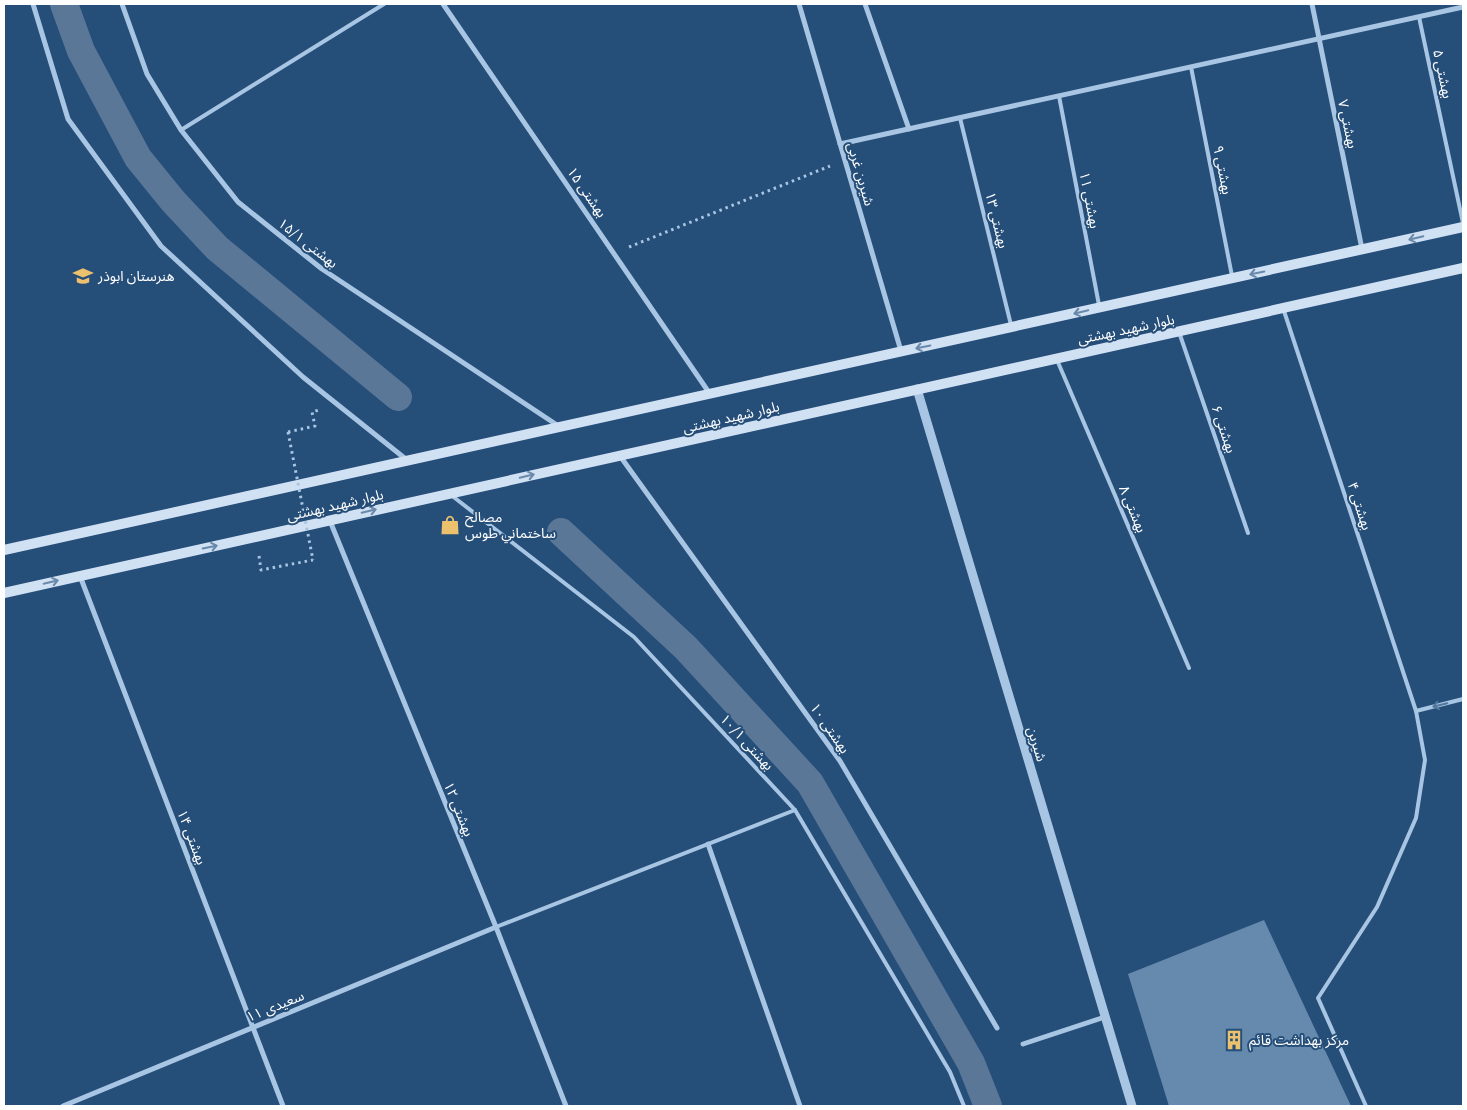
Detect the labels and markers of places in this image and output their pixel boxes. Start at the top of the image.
school or university icon: هنرستان ابوذر [72,265,94,287]
place label: هنرستان ابوذر [97,267,175,285]
place label: مصالح ساختماني طوس [465,508,556,544]
shop icon: مصالح ساختماني طوس [439,514,461,536]
building icon: مرکز بهداشت قائم [1223,1029,1245,1051]
place label: مرکز بهداشت قائم [1249,1031,1349,1051]

